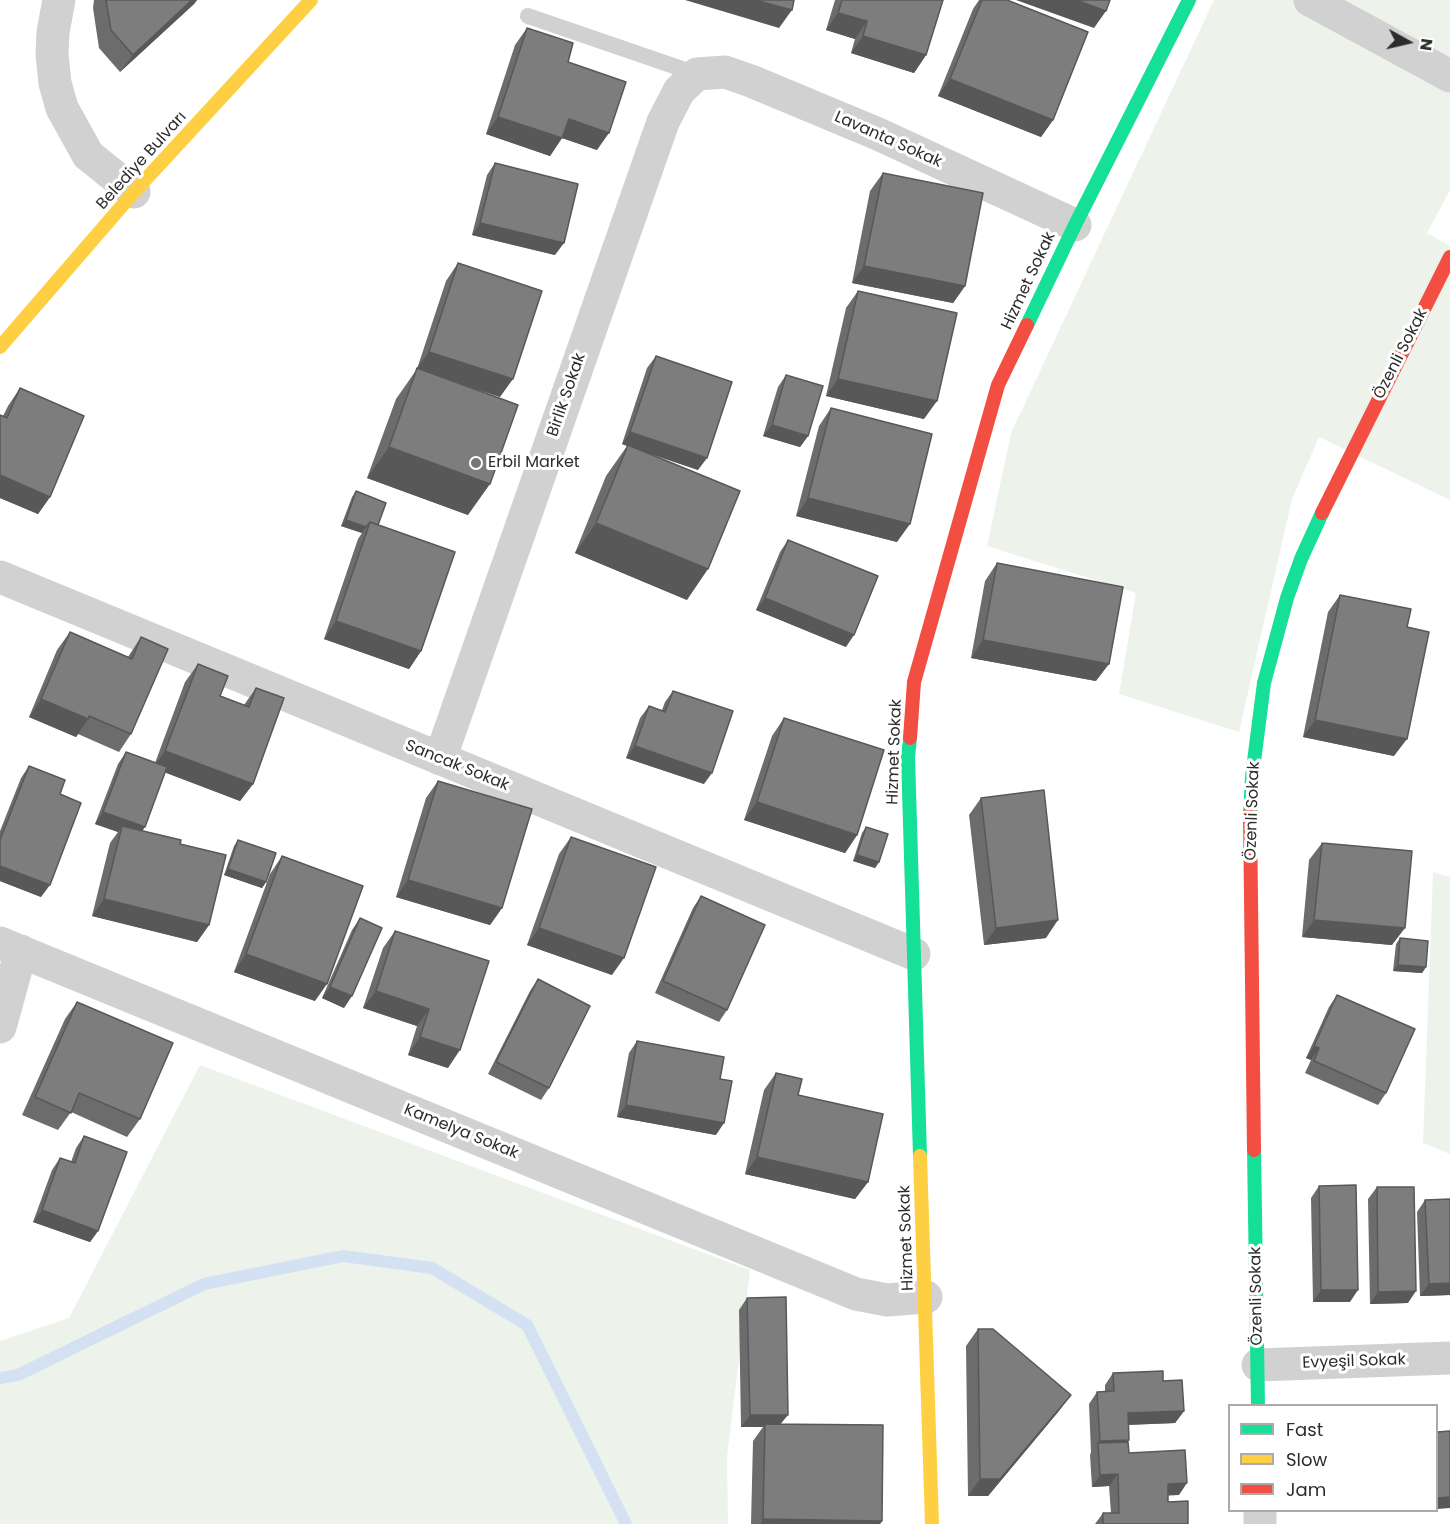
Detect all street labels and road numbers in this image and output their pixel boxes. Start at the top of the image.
street label: Belediye Bulvarı [93,108,191,214]
street label: Lavanta Sokak [831,108,945,172]
street label: Hizmet Sokak [998,229,1060,333]
street label: Özenli Sokak [1370,305,1432,403]
street label: Birlik Sokak [544,351,590,439]
street label: Hizmet Sokak [884,699,906,805]
street label: Sancak Sokak [402,736,512,796]
street label: Özenli Sokak [1242,761,1264,861]
street label: Kamelya Sokak [401,1100,521,1164]
street label: Hizmet Sokak [896,1185,918,1291]
street label: Özenli Sokak [1247,1246,1267,1346]
street label: Evyeşil Sokak [1302,1351,1406,1373]

